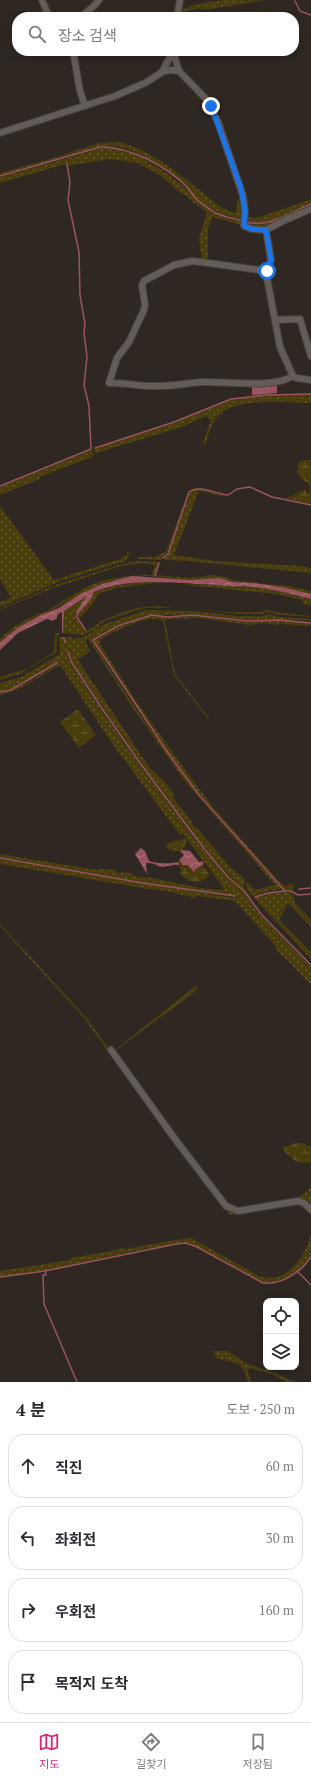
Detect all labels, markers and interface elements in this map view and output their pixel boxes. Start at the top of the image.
search box [12,12,299,56]
icon: search [26,23,48,45]
text: 장소 검색 [58,25,117,45]
route end [202,97,220,115]
route start [258,262,276,280]
map controls [263,1298,299,1370]
button: locate [263,1298,299,1334]
button: layers [263,1334,299,1370]
text: 4 분 [16,1398,46,1421]
text: 도보 · 250 m [226,1400,295,1418]
icon: ahead [17,1455,39,1477]
text: 직진 [55,1457,83,1477]
text: 60 m [266,1457,294,1475]
icon: left [17,1527,39,1549]
text: 좌회전 [55,1529,96,1549]
text: 30 m [266,1529,294,1547]
icon: right [17,1599,39,1621]
text: 우회전 [55,1601,96,1621]
text: 160 m [259,1601,294,1619]
icon: arrive [17,1671,39,1693]
text: 목적지 도착 [55,1673,128,1693]
tab: 지도 [38,1731,60,1771]
tab: 길찾기 [136,1731,166,1771]
tab: 저장됨 [243,1731,273,1771]

